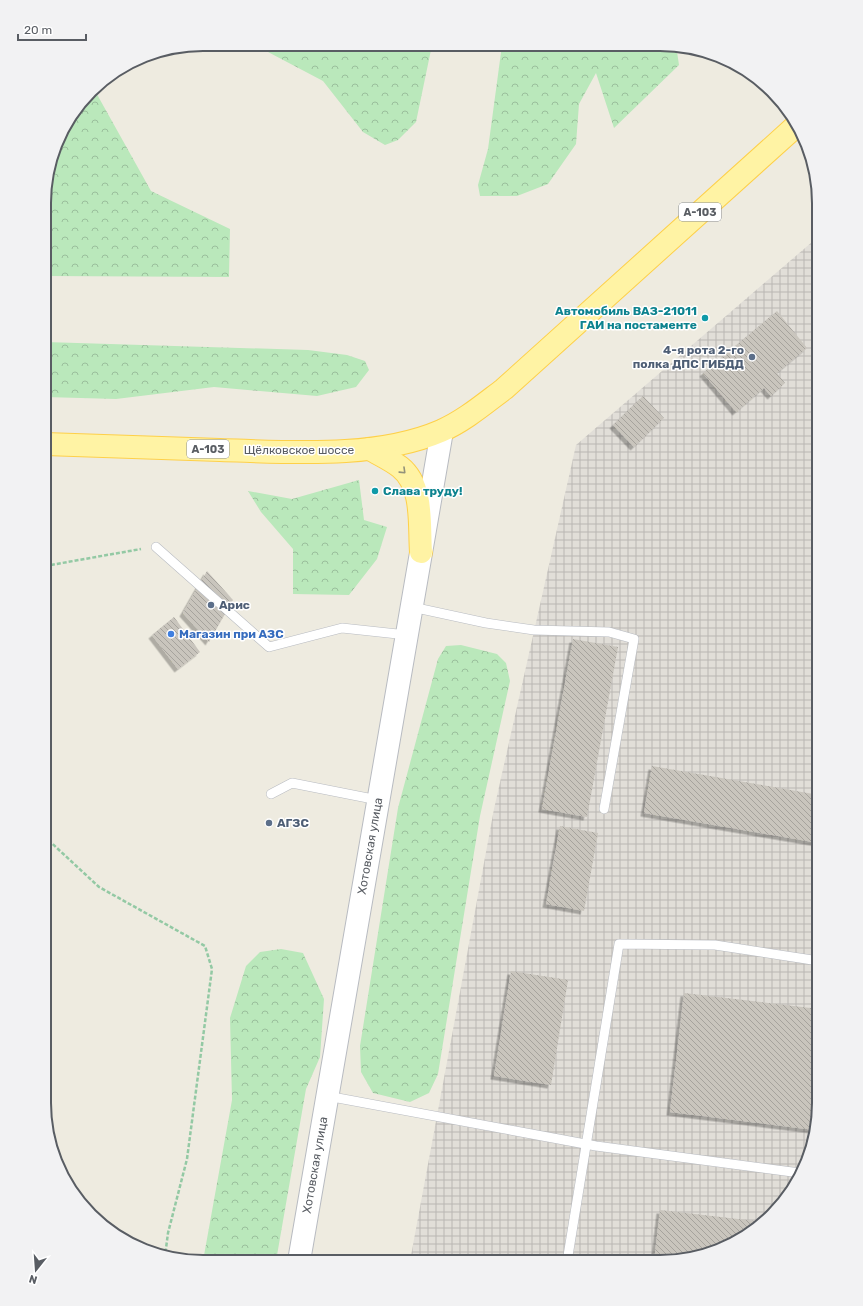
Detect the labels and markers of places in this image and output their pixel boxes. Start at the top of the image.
place label: Автомобиль ВАЗ-21011 ГАИ на постаменте [555,304,697,332]
marker: Автомобиль ВАЗ-21011 ГАИ на постаменте [700,313,710,323]
place label: 4-я рота 2-го полка ДПС ГИБДД [633,343,744,371]
marker: 4-я рота 2-го полка ДПС ГИБДД [747,352,757,362]
place label: Слава труду! [383,484,462,498]
marker: Слава труду! [370,486,380,496]
place label: Арис [219,598,250,612]
marker: Арис [206,600,216,610]
place label: Магазин при АЗС [179,627,284,641]
marker: Магазин при АЗС [166,629,176,639]
place label: АГЗС [277,816,309,830]
marker: АГЗС [264,818,274,828]

